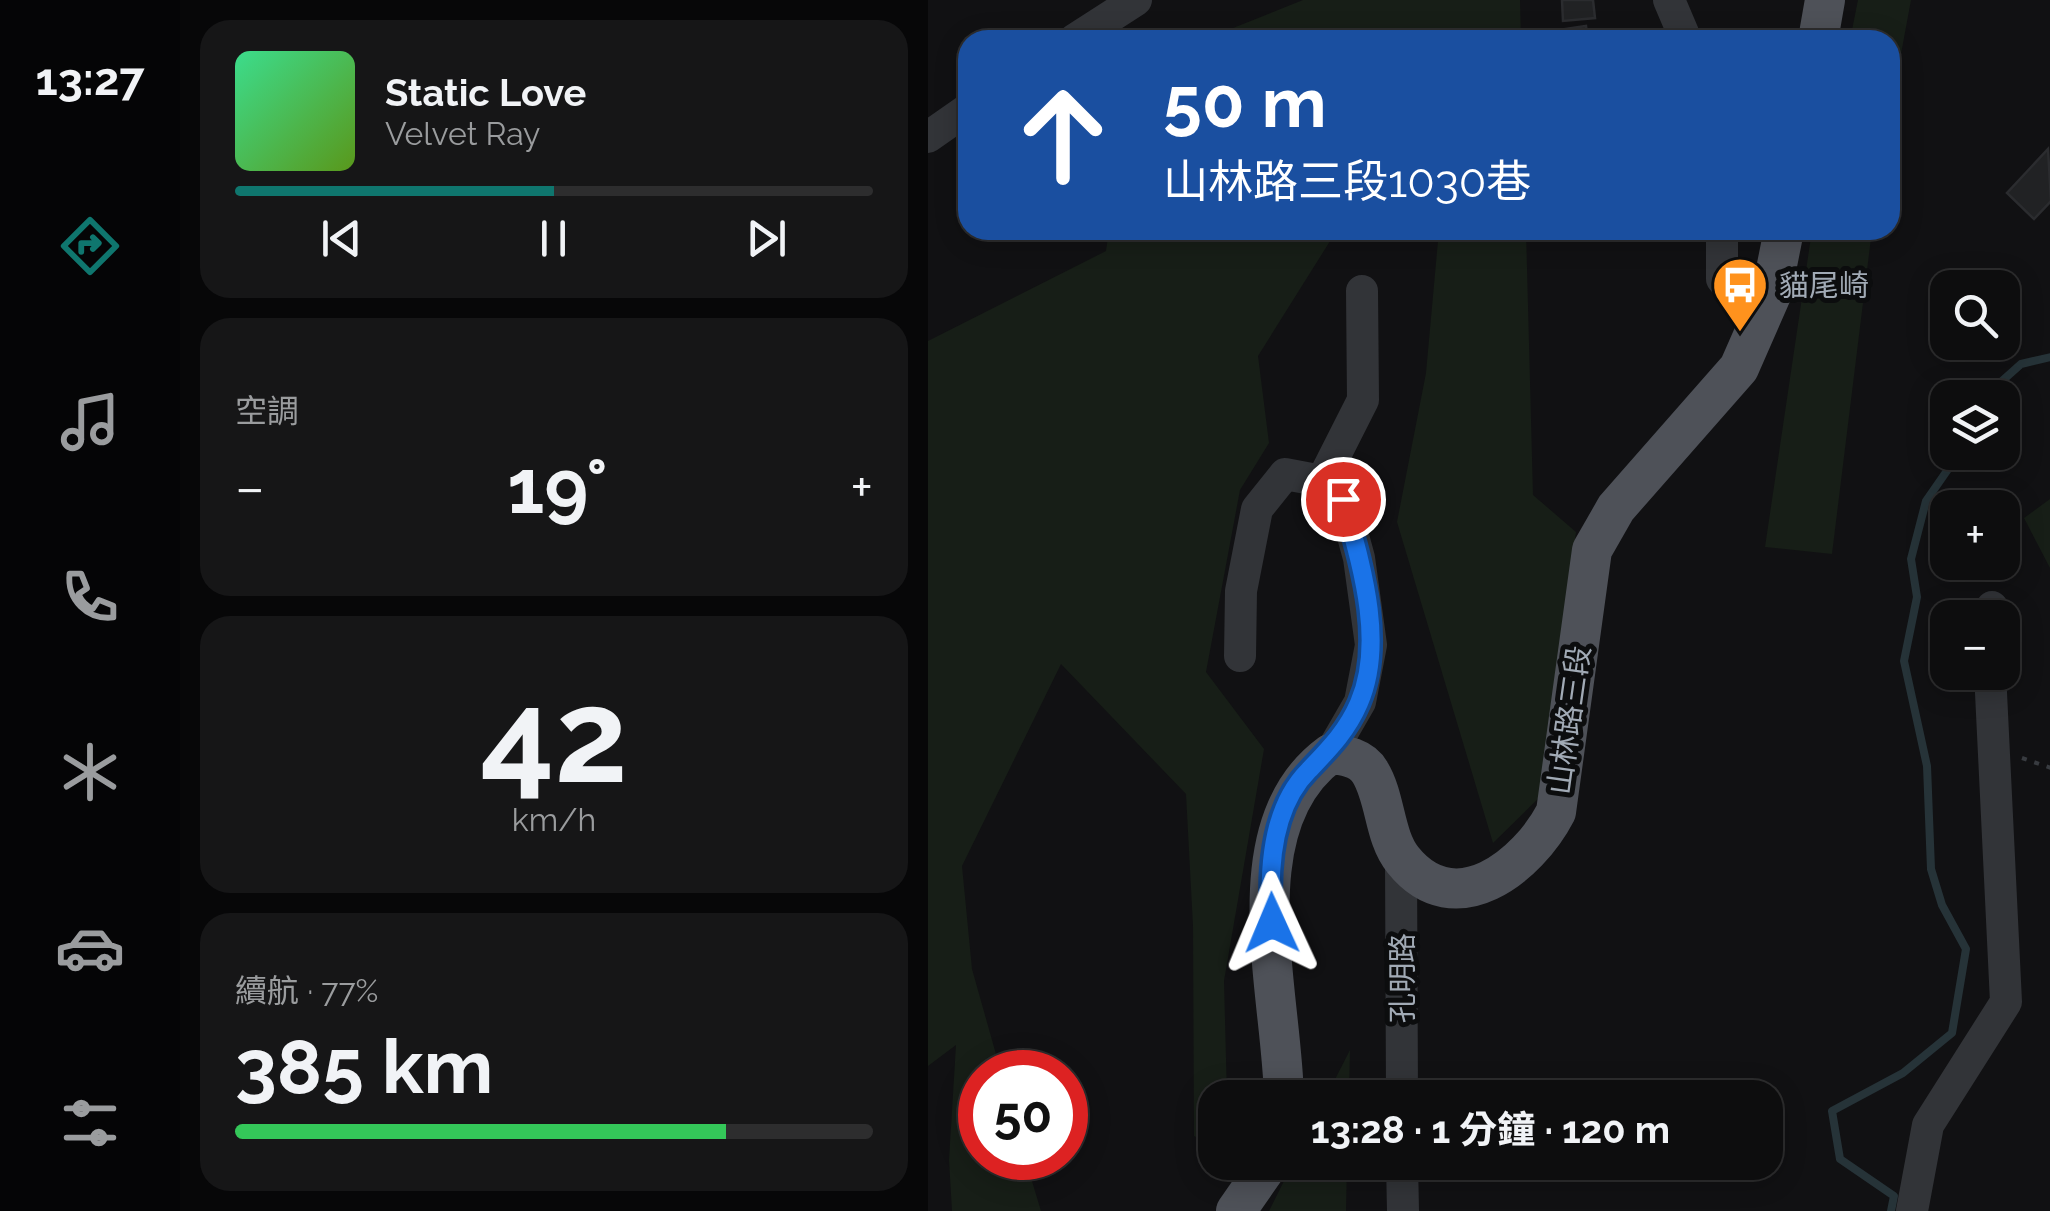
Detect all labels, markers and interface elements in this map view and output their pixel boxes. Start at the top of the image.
text: 13:27 [35,53,145,106]
text: 50 m [1163,61,1327,143]
text: Static Love [385,70,586,115]
icon: ahead [998,70,1128,200]
text: Velvet Ray [385,115,540,152]
text: 山林路三段1030巷 [1163,155,1531,208]
icon: directions [55,211,125,281]
icon: previous [314,211,369,266]
icon: pause [526,211,581,266]
icon: next [739,211,794,266]
bus stop icon: 貓尾崎 [1710,255,1770,334]
place label: 貓尾崎 [1779,268,1869,303]
map controls [1930,270,2020,690]
button: search [1930,270,2020,360]
button: layers [1930,380,2020,470]
icon: music [55,387,125,457]
text: 空調 [235,392,299,429]
text: 19° [507,442,608,531]
text: − [235,455,265,520]
text: + [850,455,873,520]
pin [1301,457,1386,542]
icon: arrive [1316,472,1371,527]
button: + [1930,490,2020,580]
icon: phone [55,562,125,632]
button: − [1930,600,2020,690]
street label: 山林路三段 [1541,643,1597,797]
text: 42 [480,660,628,812]
icon: climate [55,737,125,807]
text: km/h [512,801,596,838]
position arrow [1220,871,1324,975]
icon: car [55,913,125,983]
street label: 孔明路 [1385,933,1420,1023]
text: 續航 · 77% [235,972,378,1009]
text: 385 km [235,1022,493,1111]
speed limit sign: 50 [958,1050,1088,1180]
icon: filters [55,1088,125,1158]
text: 13:28 · 1 分鐘 · 120 m [1311,1107,1670,1152]

